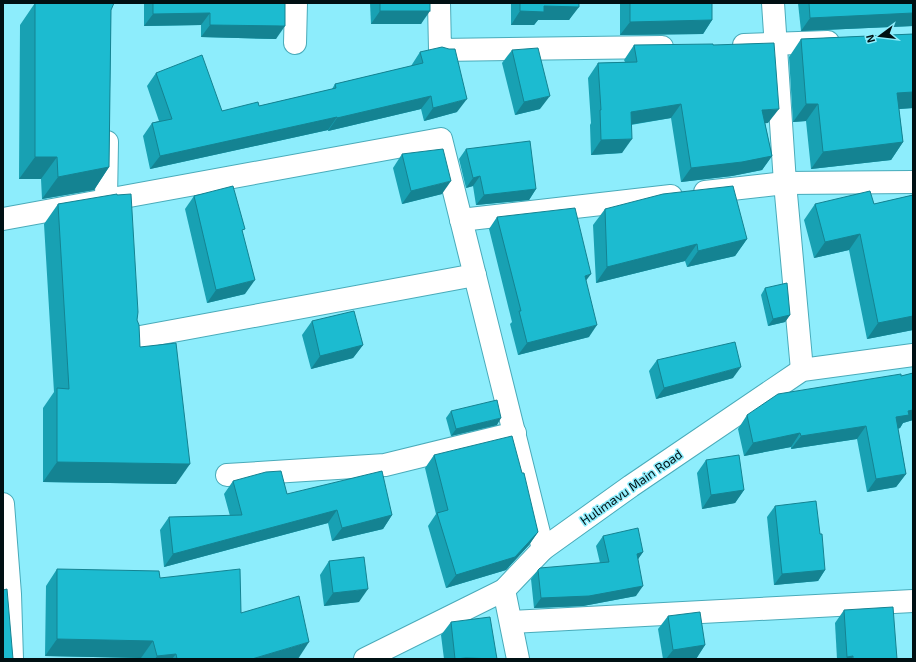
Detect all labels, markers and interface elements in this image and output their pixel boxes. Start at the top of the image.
north arrow [860,16,900,56]
text: N [863,33,877,44]
street label: Hulimavu Main Road [577,446,685,528]

